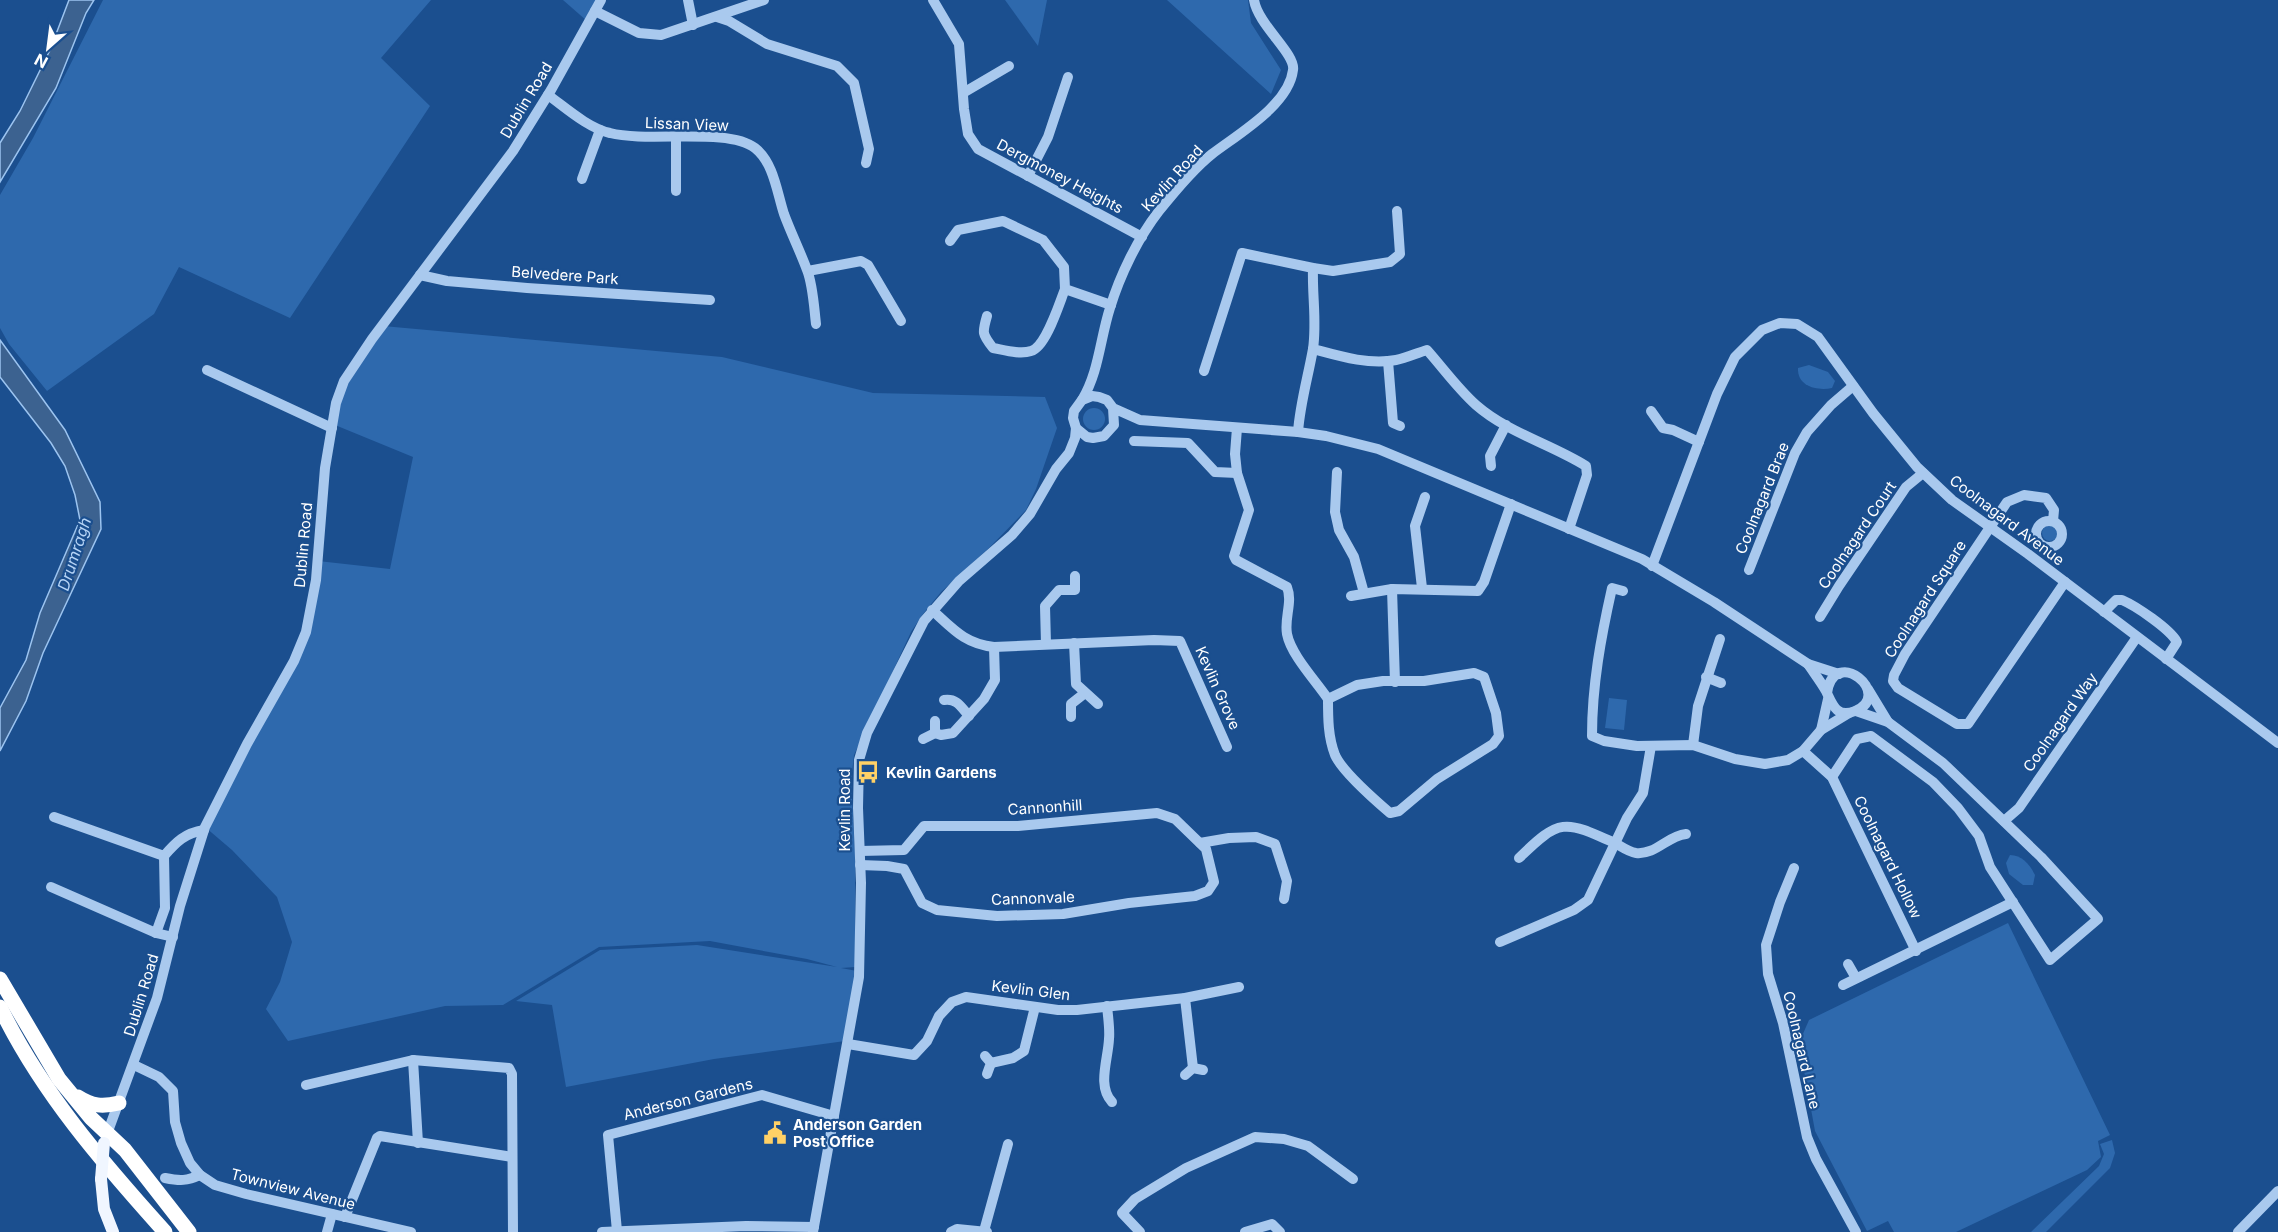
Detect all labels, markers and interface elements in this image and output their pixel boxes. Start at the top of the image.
north arrow [18,18,78,78]
text: N [31,50,51,73]
street label: Dublin Road [496,58,556,142]
street label: Lissan View [645,113,729,135]
street label: Dergmoney Heights [993,135,1127,217]
street label: Kevlin Road [1137,141,1207,215]
street label: Belvedere Park [511,262,620,288]
street label: Coolnagard Brae [1731,439,1793,557]
street label: Coolnagard Avenue [1946,471,2068,569]
street label: Coolnagard Court [1814,477,1900,593]
street label: Dublin Road [290,502,316,588]
water label: Drumragh [53,515,95,593]
street label: Coolnagard Square [1880,537,1970,661]
street label: Kevlin Grove [1191,643,1245,733]
street label: Coolnagard Way [2019,668,2102,775]
bus stop icon: Kevlin Gardens [855,759,881,785]
place label: Kevlin Gardens [886,763,997,782]
street label: Kevlin Road [835,769,854,851]
street label: Coolnagard Hollow [1850,792,1926,922]
street label: Cannonhill [1007,795,1083,819]
street label: Cannonvale [991,887,1075,909]
street label: Dublin Road [119,951,163,1039]
street label: Kevlin Glen [991,976,1071,1004]
street label: Coolnagard Lane [1779,989,1825,1111]
street label: Anderson Gardens [621,1074,755,1124]
place label: Anderson Garden Post Office [793,1115,922,1151]
public building icon: Anderson Garden Post Office [762,1120,788,1146]
street label: Townview Avenue [229,1164,357,1214]

